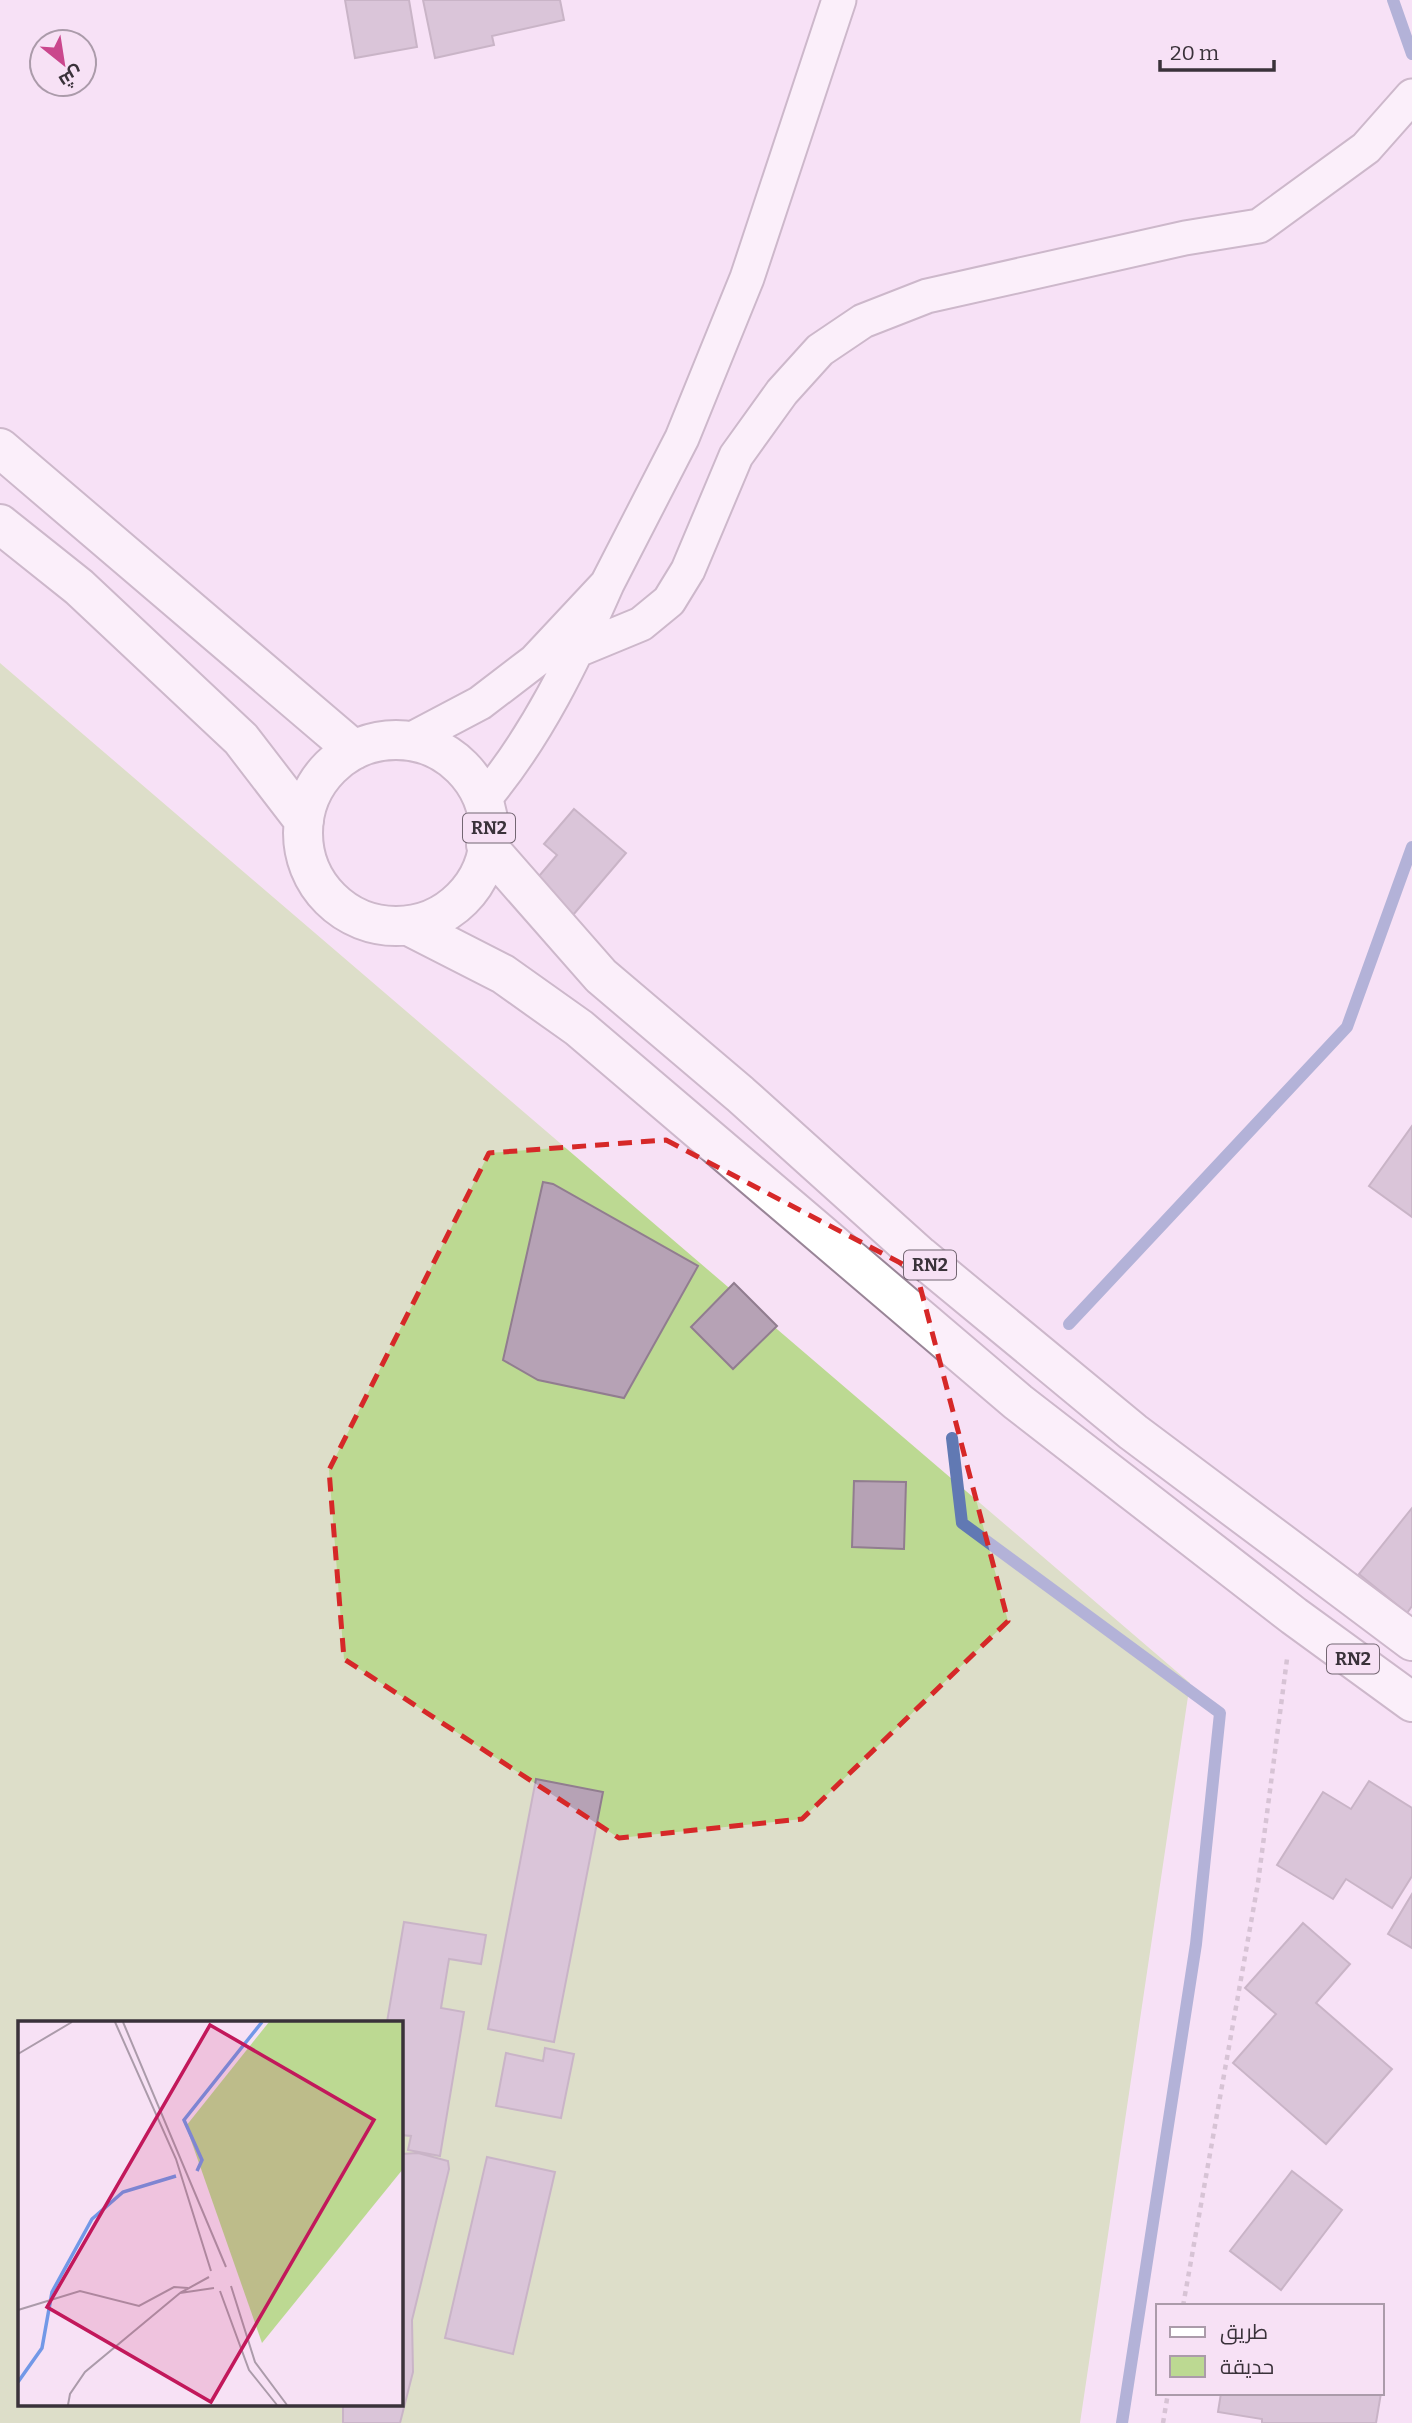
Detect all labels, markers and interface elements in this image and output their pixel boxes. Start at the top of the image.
north arrow [28,28,98,98]
scale bar [1160,28,1274,72]
text: 20 m [1170,40,1219,66]
text: ش [55,61,88,93]
road number: RN2 [463,814,515,842]
road number: RN2 [904,1250,956,1280]
road number: RN2 [1327,1644,1379,1674]
inset map [18,2021,402,2406]
legend [1156,2304,1384,2395]
text: طريق [1220,2319,1268,2345]
text: حديقة [1220,2354,1274,2380]

